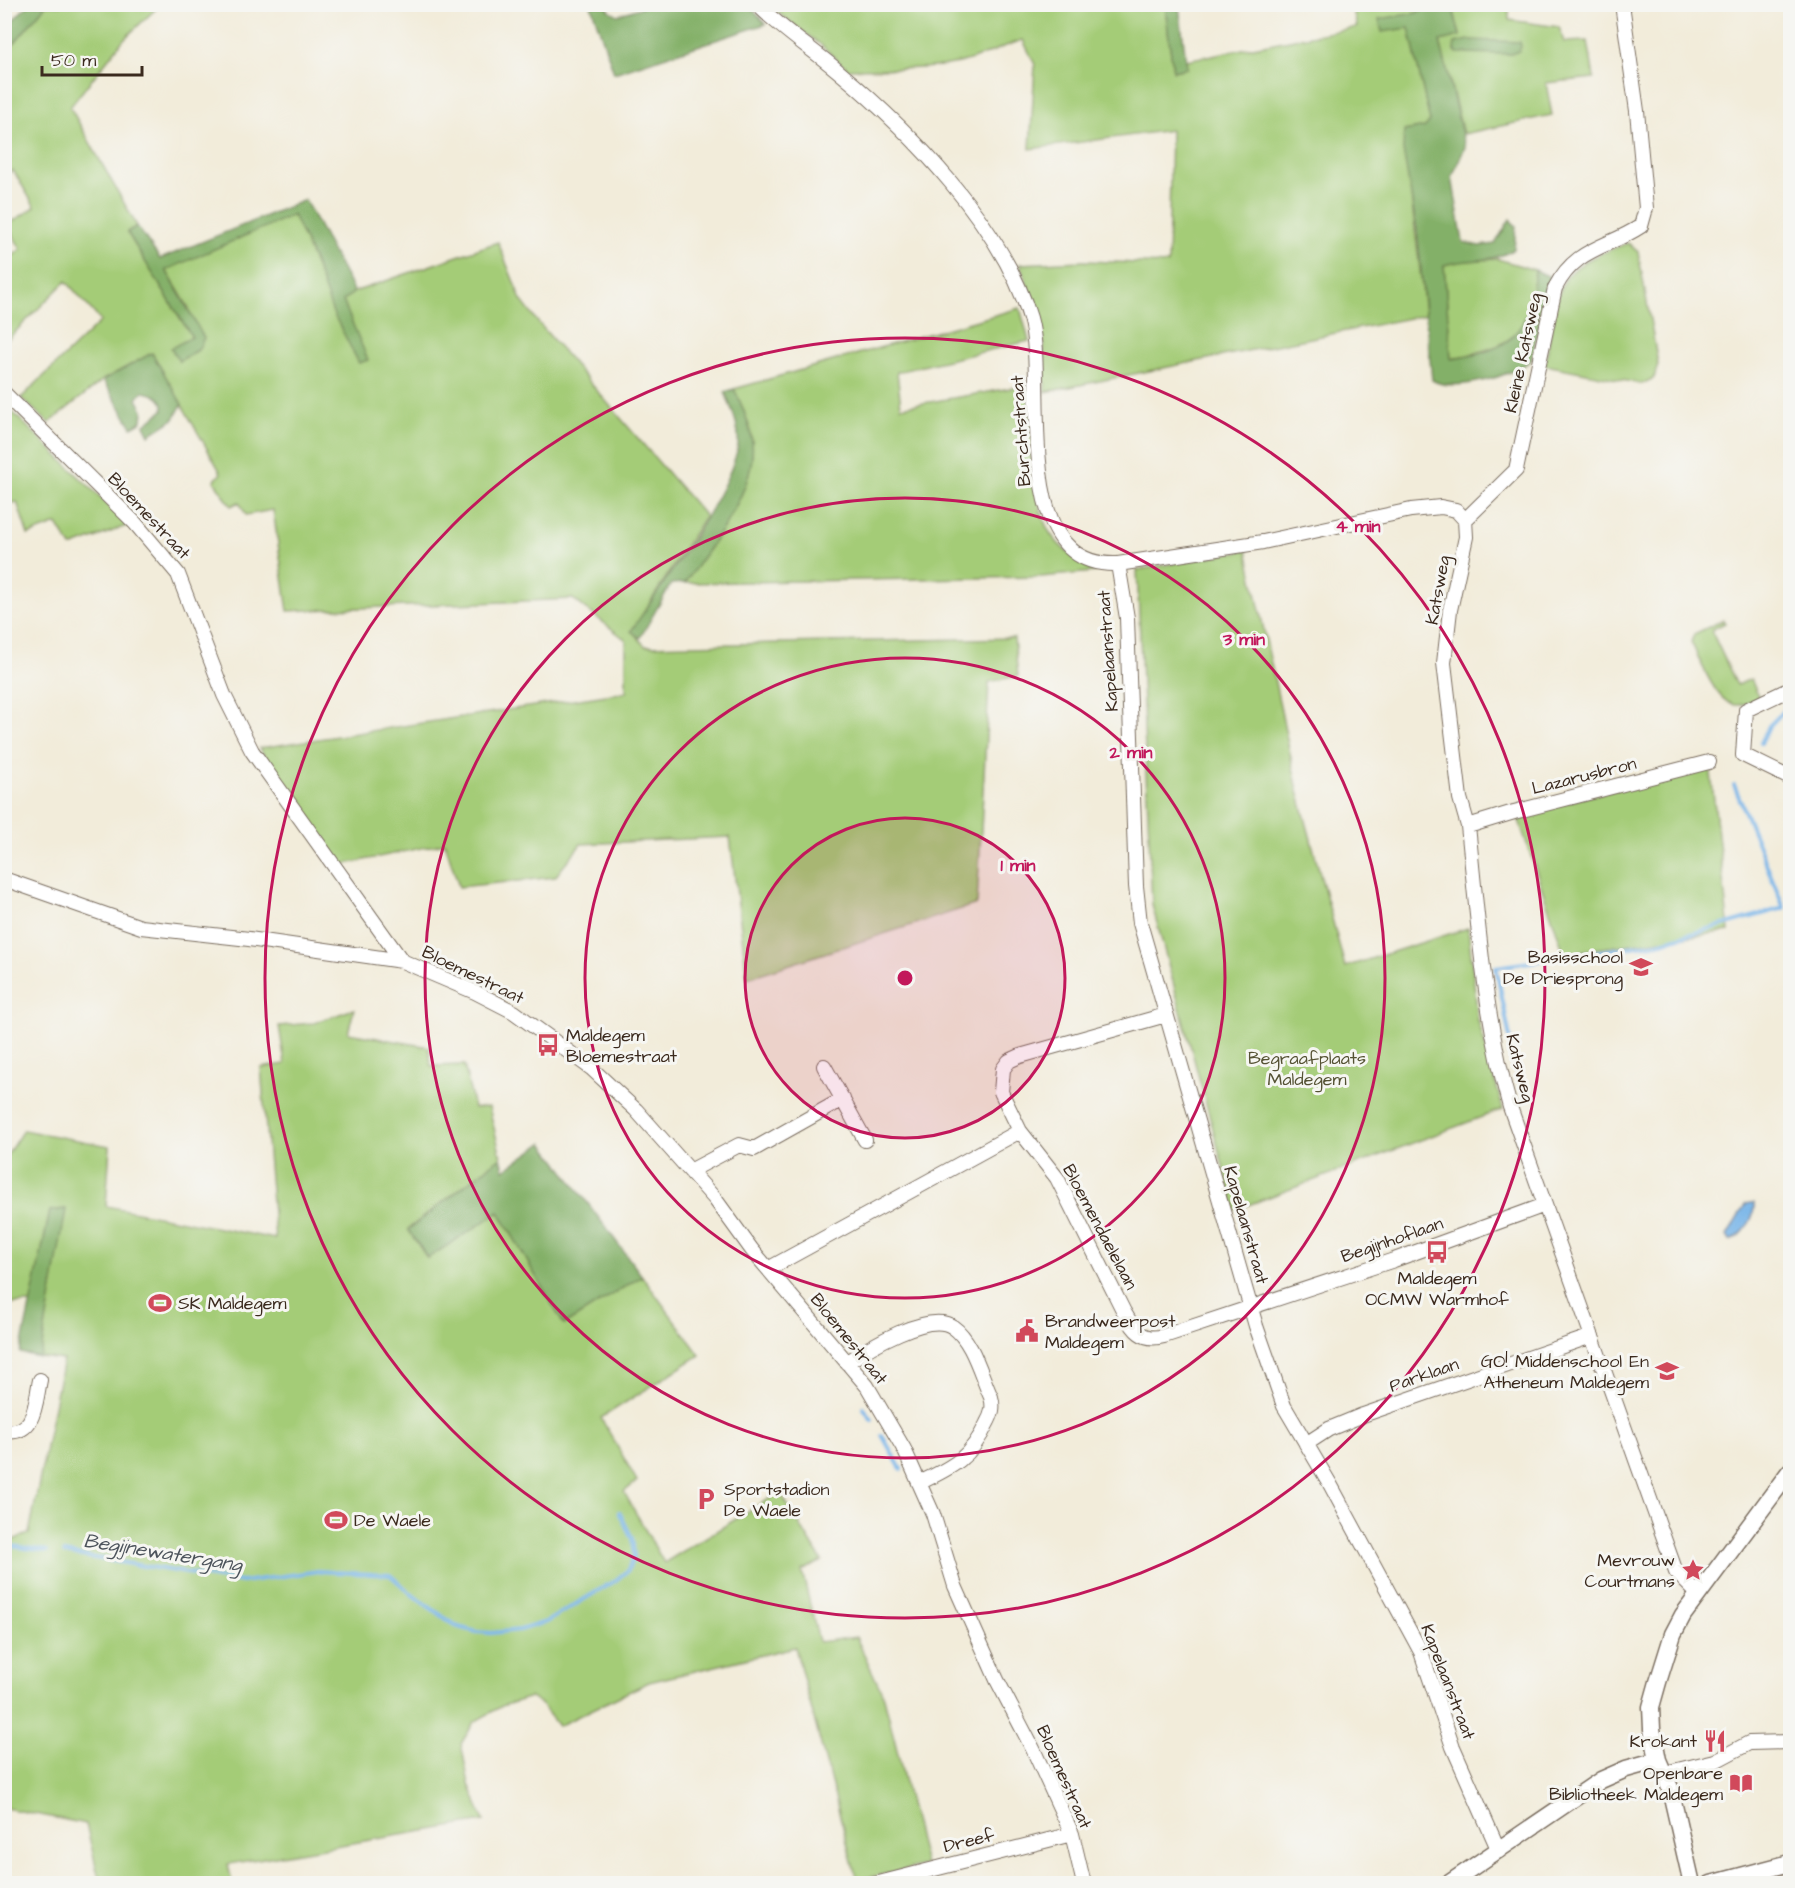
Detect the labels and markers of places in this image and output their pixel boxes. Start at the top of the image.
place label: Basisschool De Driesprong [1503,945,1623,992]
school or university icon: Basisschool De Driesprong [1628,954,1654,980]
centre of rings [895,968,915,988]
place label: Maldegem Bloemestraat [566,1023,678,1069]
bus stop icon: Maldegem Bloemestraat [535,1032,561,1058]
bus stop icon: Maldegem OCMW Warmhof [1424,1239,1450,1265]
place label: Maldegem OCMW Warmhof [1365,1266,1509,1312]
sports icon: SK Maldegem [147,1290,173,1316]
place label: SK Maldegem [178,1291,287,1317]
place label: Brandweerpost Maldegem [1045,1309,1176,1356]
public building icon: Brandweerpost Maldegem [1014,1318,1040,1344]
place label: GO! Middenschool En Atheneum Maldegem [1481,1349,1649,1396]
school or university icon: GO! Middenschool En Atheneum Maldegem [1654,1358,1680,1384]
place label: Sportstadion De Waele [724,1477,829,1523]
parking icon: Sportstadion De Waele [693,1486,719,1512]
sports icon: De Waele [323,1507,349,1533]
place label: De Waele [354,1508,431,1533]
place label: Mevrouw Courtmans [1585,1548,1675,1594]
place icon: Mevrouw Courtmans [1680,1557,1706,1583]
restaurant icon: Krokant [1702,1728,1728,1754]
place label: Krokant [1630,1729,1698,1754]
place label: Openbare Bibliotheek Maldegem [1549,1761,1723,1808]
library icon: Openbare Bibliotheek Maldegem [1728,1770,1754,1796]

